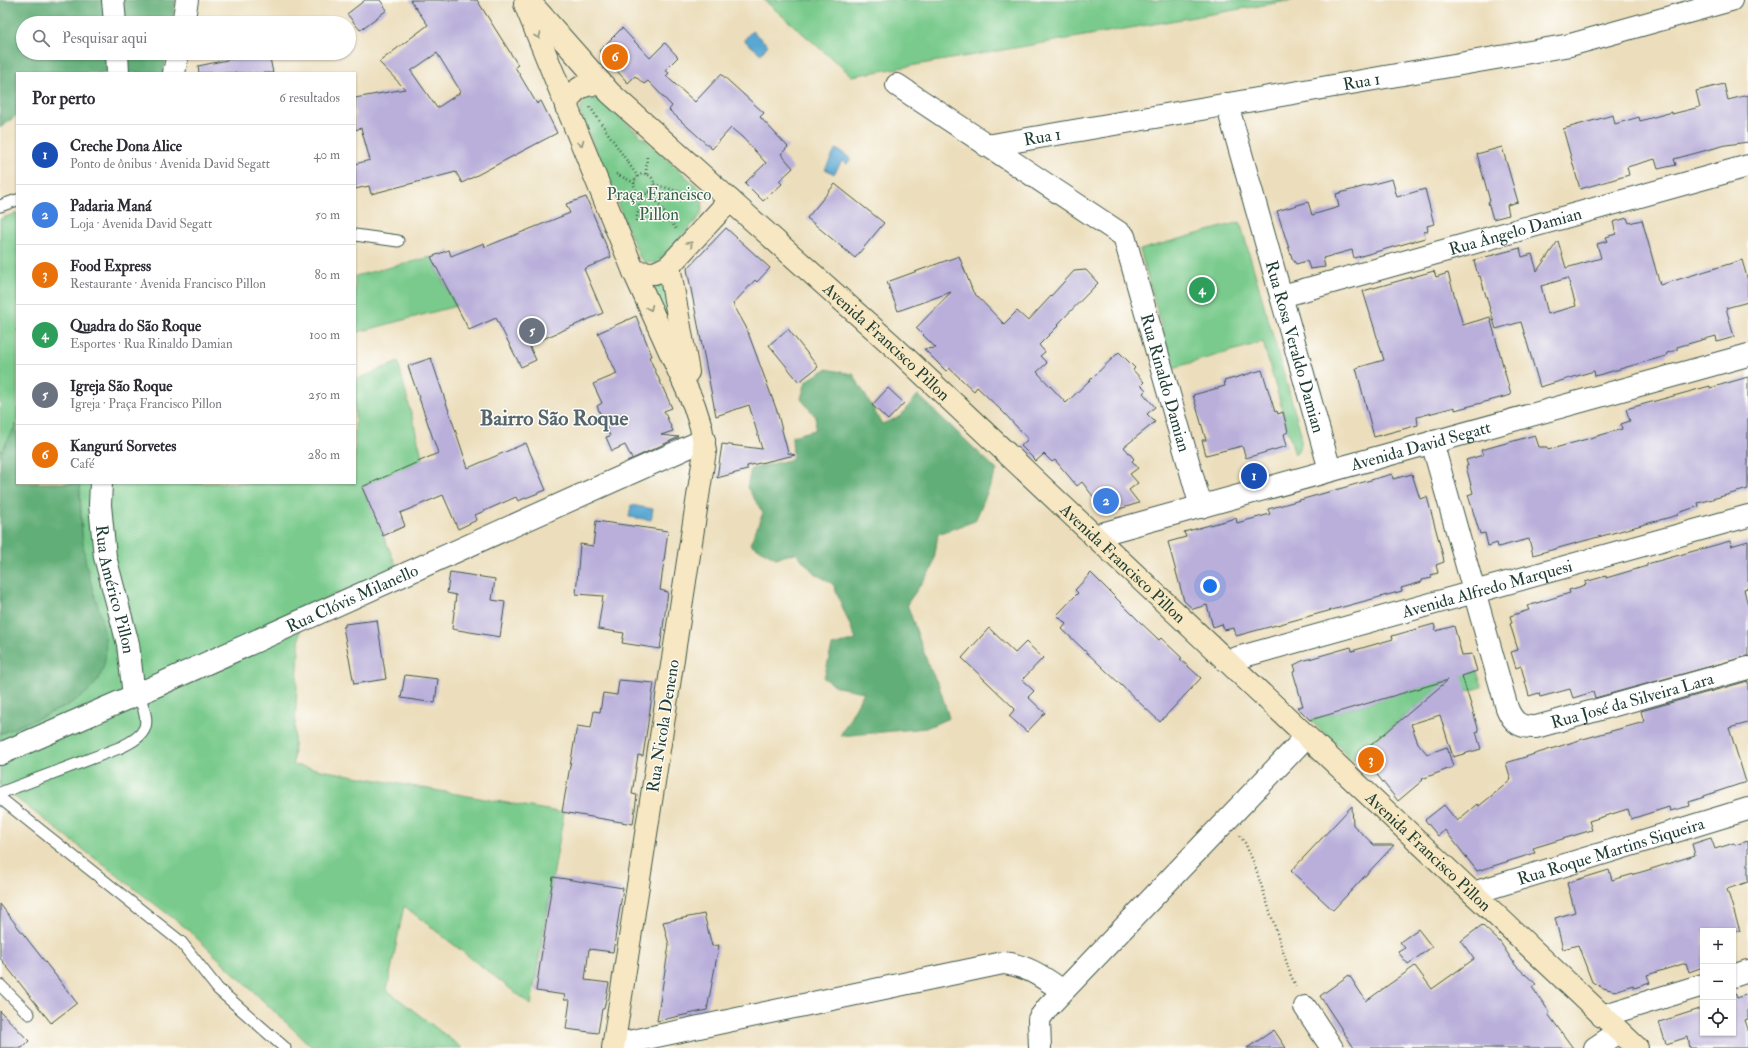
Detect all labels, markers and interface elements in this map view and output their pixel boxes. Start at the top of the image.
search box [16,16,356,60]
icon: search [30,27,52,49]
text: Pesquisar aqui [62,29,147,48]
one-way arrow [533,33,541,40]
pin: 6 [602,42,628,72]
street label: Rua 1 [1341,68,1382,95]
text: Por perto [32,88,95,109]
text: 6 resultados [279,90,340,106]
street label: Rua 1 [1022,123,1062,150]
text: Creche Dona Alice [70,137,182,156]
one-way arrow [576,139,584,146]
text: 1 [43,147,47,163]
text: 40 m [314,147,340,163]
text: Ponto de ônibus · Avenida David Segatt [70,156,270,172]
park label: Praça Francisco Pillon [606,184,712,225]
text: Padaria Maná [70,197,152,216]
street label: Rua Ângelo Damian [1446,202,1584,259]
text: 2 [42,207,48,223]
text: 50 m [315,207,340,223]
text: Loja · Avenida David Segatt [70,216,212,232]
one-way arrow [685,241,692,249]
text: Food Express [70,257,151,276]
street label: Rua Rosa Veraldo Damian [1261,258,1330,435]
text: 3 [43,267,48,283]
text: 80 m [314,267,340,283]
pin: 4 [1189,275,1215,305]
text: Restaurante · Avenida Francisco Pillon [70,276,266,292]
street label: Avenida Francisco Pillon [818,277,955,405]
one-way arrow [645,303,653,311]
street label: Rua Rinaldo Damian [1136,311,1195,454]
pin: 5 [519,316,545,346]
text: Quadra do São Roque [70,317,201,336]
text: 4 [41,327,49,343]
text: 100 m [309,327,340,343]
text: Esportes · Rua Rinaldo Damian [70,336,233,352]
text: Igreja São Roque [70,377,173,396]
text: 5 [42,387,48,403]
text: 250 m [308,387,340,403]
text: Igreja · Praça Francisco Pillon [70,396,222,412]
district label: Bairro São Roque [480,405,628,432]
street label: Avenida David Segatt [1347,416,1493,475]
text: Kangurú Sorvetes [70,437,176,456]
text: 6 [42,447,48,463]
text: 280 m [308,447,340,463]
text: Café [70,456,94,472]
pin: 1 [1241,461,1267,491]
pin: 2 [1093,486,1119,516]
street label: Avenida Francisco Pillon [1055,498,1191,628]
street label: Rua Américo Pillon [91,524,140,655]
street label: Avenida Alfredo Marquesi [1399,555,1575,622]
street label: Rua Clóvis Milanello [283,559,421,637]
your location [1200,576,1220,596]
street label: Rua Nicola Deneno [642,658,684,794]
street label: Rua José da Silveira Lara [1548,667,1717,733]
pin: 3 [1358,745,1384,775]
street label: Avenida Francisco Pillon [1361,786,1496,916]
street label: Rua Roque Martins Siqueira [1515,812,1708,889]
map controls [1700,928,1736,1036]
button: + [1700,928,1736,964]
button: − [1700,964,1736,1000]
button: locate [1700,1000,1736,1036]

